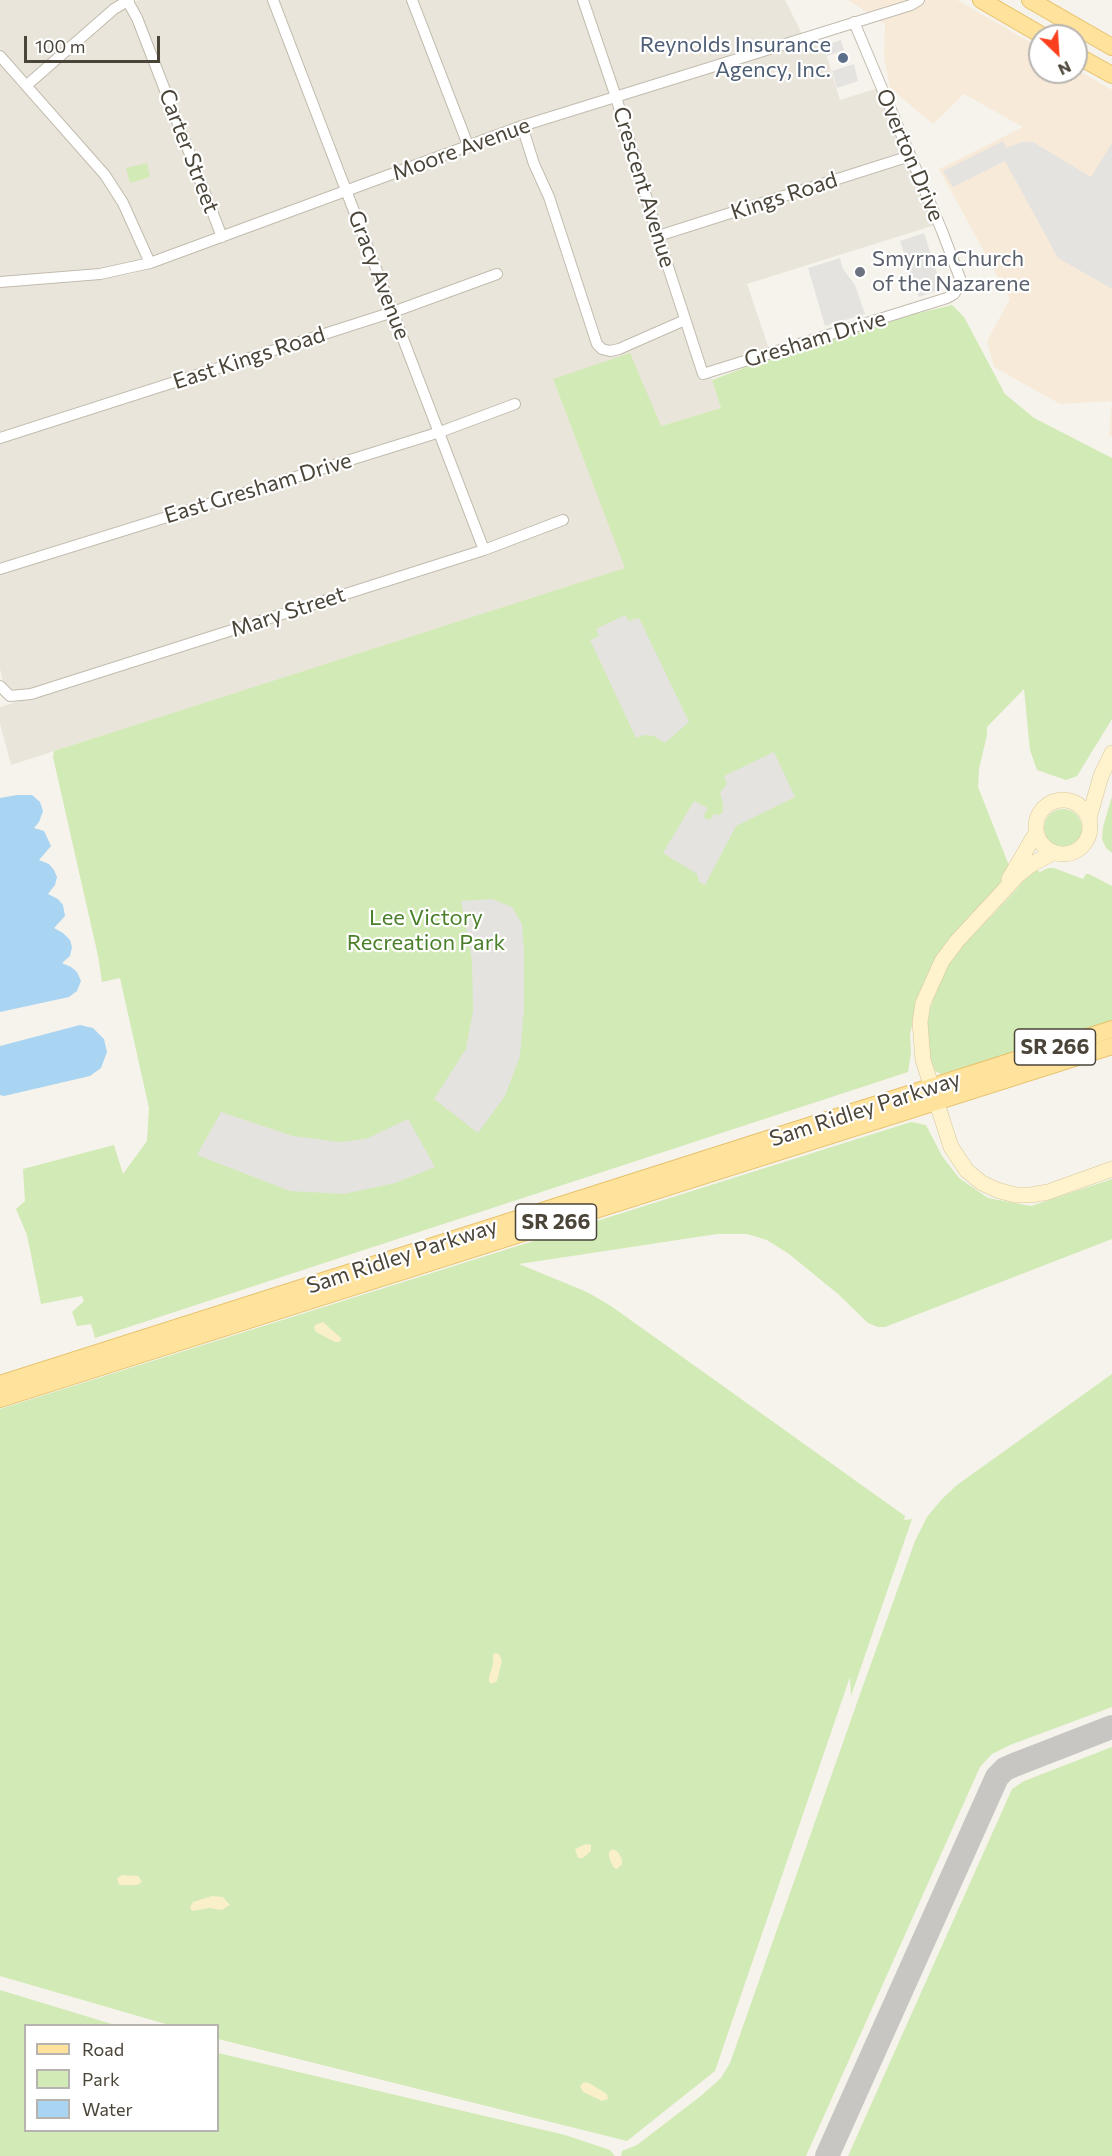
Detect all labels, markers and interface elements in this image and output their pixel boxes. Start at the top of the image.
scale bar [27,24,164,62]
north arrow [1028,24,1088,84]
place label: Reynolds Insurance Agency, Inc. [640,32,831,84]
text: 100 m [35,35,85,57]
marker: Reynolds Insurance Agency, Inc. [836,51,850,65]
text: N [1056,58,1074,80]
street label: Carter Street [153,85,225,217]
street label: Overton Drive [870,85,950,225]
street label: Crescent Avenue [607,103,681,271]
street label: Moore Avenue [388,112,534,186]
street label: Kings Road [727,166,841,226]
street label: Gracy Avenue [342,207,416,343]
place label: Smyrna Church of the Nazarene [872,246,1030,298]
marker: Smyrna Church of the Nazarene [853,265,867,279]
street label: Gresham Drive [741,305,889,373]
street label: East Kings Road [170,321,328,395]
street label: East Gresham Drive [161,447,355,529]
street label: Mary Street [227,581,349,643]
park label: Lee Victory Recreation Park [347,905,505,956]
road number: SR 266 [1014,1029,1096,1065]
street label: Sam Ridley Parkway [766,1066,964,1152]
road number: SR 266 [516,1204,596,1240]
street label: Sam Ridley Parkway [303,1213,501,1299]
legend [24,2024,219,2132]
text: Road [82,2038,124,2060]
text: Park [82,2068,120,2090]
text: Water [82,2098,133,2120]

